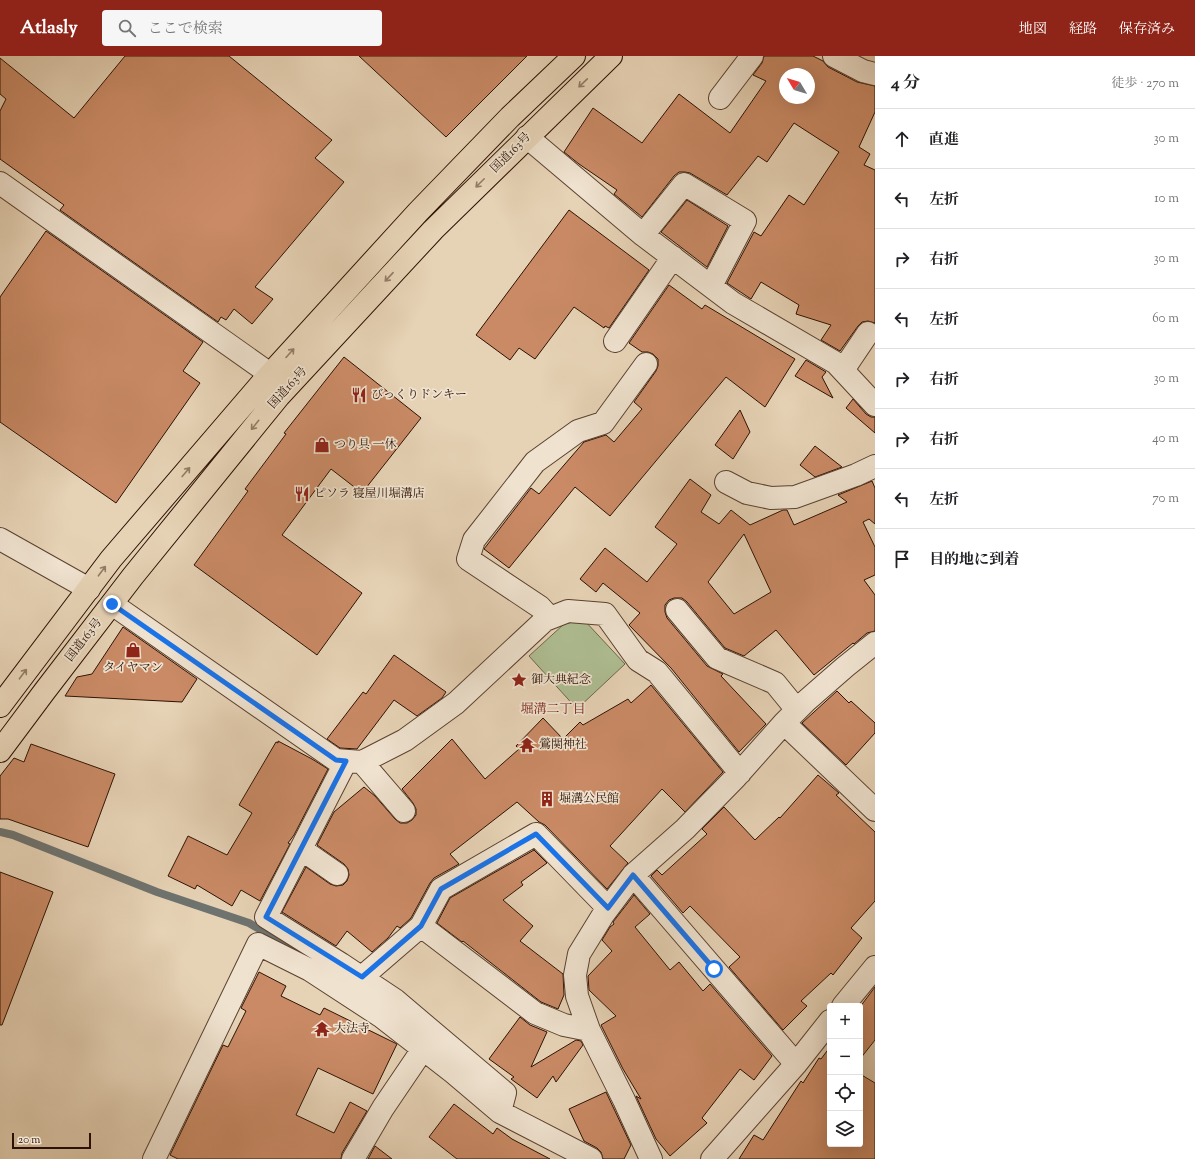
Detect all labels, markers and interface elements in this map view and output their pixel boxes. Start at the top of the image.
search box [102,10,382,46]
text: Atlasly [20,15,78,42]
icon: search [116,17,138,39]
text: ここで検索 [148,19,223,40]
text: 地図 [1019,20,1047,40]
text: 経路 [1069,20,1097,40]
text: 保存済み [1119,20,1175,40]
north arrow [779,68,815,104]
text: 4 分 [891,72,920,96]
text: 徒歩 · 270 m [1111,75,1179,93]
one-way arrow [578,78,588,88]
icon: ahead [891,128,913,150]
street label: 国道163号 [487,129,535,177]
text: 直進 [929,130,959,151]
text: 30 m [1153,130,1179,148]
one-way arrow [475,179,485,188]
icon: left [891,188,913,210]
text: 左折 [929,190,959,211]
text: 10 m [1154,190,1179,208]
icon: right [891,248,913,270]
text: 右折 [929,250,959,271]
text: 30 m [1153,250,1179,268]
one-way arrow [385,272,394,282]
icon: left [891,308,913,330]
text: 左折 [929,310,959,331]
text: 60 m [1152,310,1179,328]
one-way arrow [285,348,294,358]
street label: 国道163号 [264,363,312,413]
icon: right [891,368,913,390]
text: 右折 [929,370,959,391]
text: 30 m [1153,370,1179,388]
restaurant icon: びっくりドンキー [350,386,368,404]
place label: びっくりドンキー [371,386,467,404]
one-way arrow [251,420,260,431]
icon: right [891,428,913,450]
text: 右折 [929,430,959,451]
text: 40 m [1152,430,1179,448]
shop icon: つり具 一休 [313,436,331,454]
place label: つり具 一休 [334,436,397,454]
one-way arrow [182,466,191,477]
restaurant icon: ピソラ 寝屋川堀溝店 [293,485,311,503]
place label: ピソラ 寝屋川堀溝店 [314,485,425,503]
icon: left [891,488,913,510]
text: 左折 [929,490,959,511]
text: 70 m [1152,490,1179,508]
icon: arrive [891,548,913,570]
text: 目的地に到着 [929,550,1019,571]
one-way arrow [98,566,107,577]
route end [103,595,121,613]
street label: 国道163号 [61,614,107,666]
shop icon: タイヤマン [124,641,142,659]
place label: タイヤマン [103,659,163,677]
one-way arrow [19,669,28,680]
place icon: 御大典紀念 [510,671,528,689]
place label: 御大典紀念 [531,671,591,689]
district label: 堀溝二丁目 [520,701,586,719]
temple icon: 鶯関神社 [518,736,536,754]
place label: 鶯関神社 [539,736,587,754]
building icon: 堀溝公民館 [538,790,556,808]
place label: 堀溝公民館 [559,790,619,808]
route start [705,960,723,978]
map controls [827,1003,863,1147]
button: + [827,1003,863,1039]
temple icon: 大法寺 [313,1020,331,1038]
place label: 大法寺 [334,1020,370,1038]
button: − [827,1039,863,1075]
button: locate [827,1075,863,1111]
button: layers [827,1111,863,1147]
scale bar [12,1131,91,1150]
text: 20 m [18,1132,40,1148]

